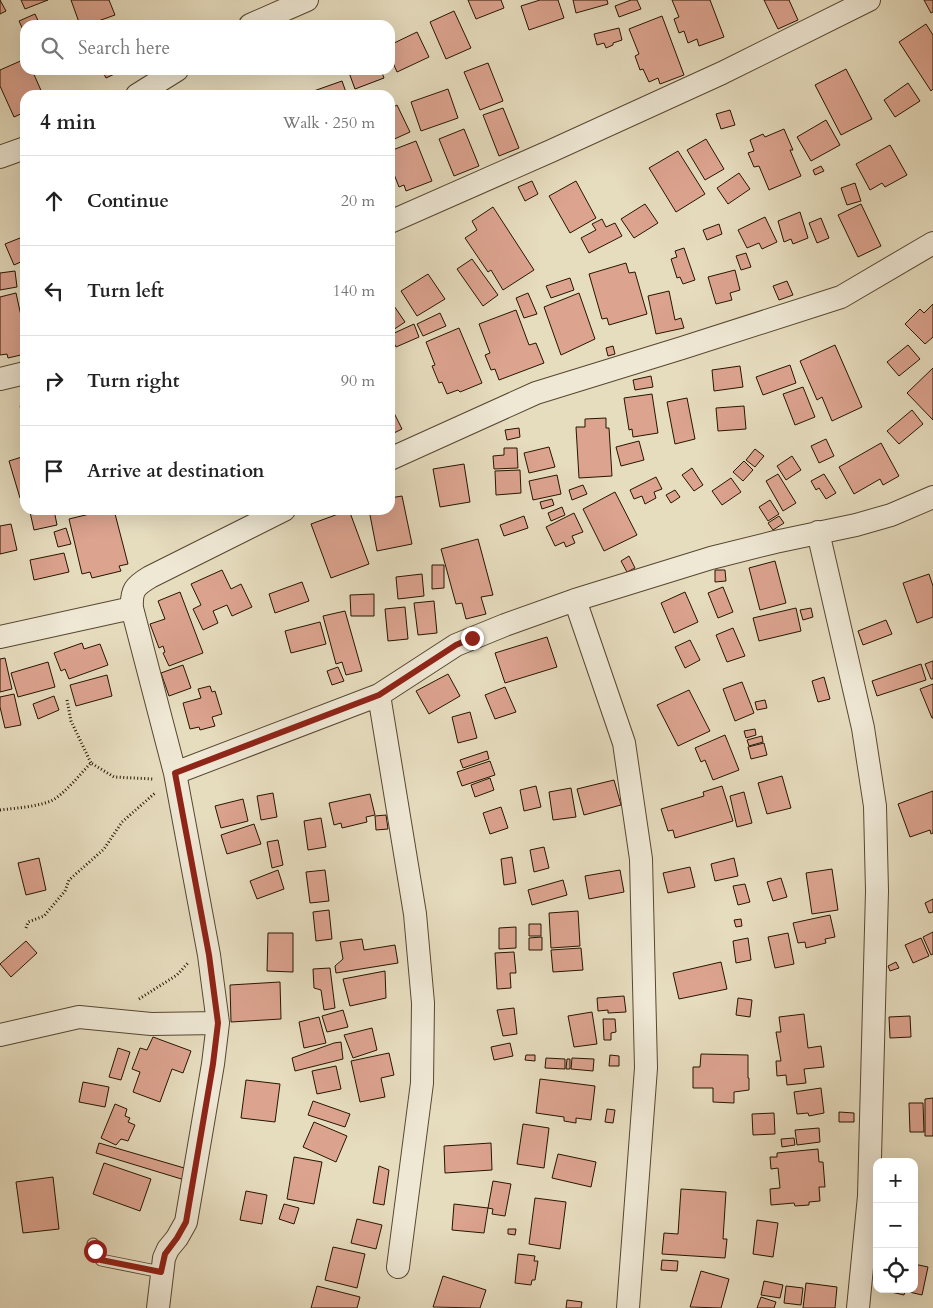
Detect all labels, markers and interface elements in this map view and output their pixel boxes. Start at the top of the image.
search box [20,20,395,75]
icon: search [38,34,66,62]
text: Search here [78,35,170,61]
text: 4 min [40,108,96,137]
text: Walk · 250 m [283,112,375,134]
icon: ahead [40,187,68,215]
text: Continue [87,188,169,214]
text: 20 m [341,190,375,212]
icon: left [40,277,68,305]
text: Turn left [87,278,164,304]
text: 140 m [333,280,375,302]
icon: right [40,367,68,395]
text: Turn right [87,368,179,394]
text: 90 m [341,370,375,392]
icon: arrive [40,457,68,485]
text: Arrive at destination [87,458,264,484]
route end [461,627,484,650]
map controls [873,1158,918,1293]
button: + [873,1158,918,1203]
button: − [873,1203,918,1248]
route start [84,1240,107,1263]
button: locate [873,1248,918,1293]

